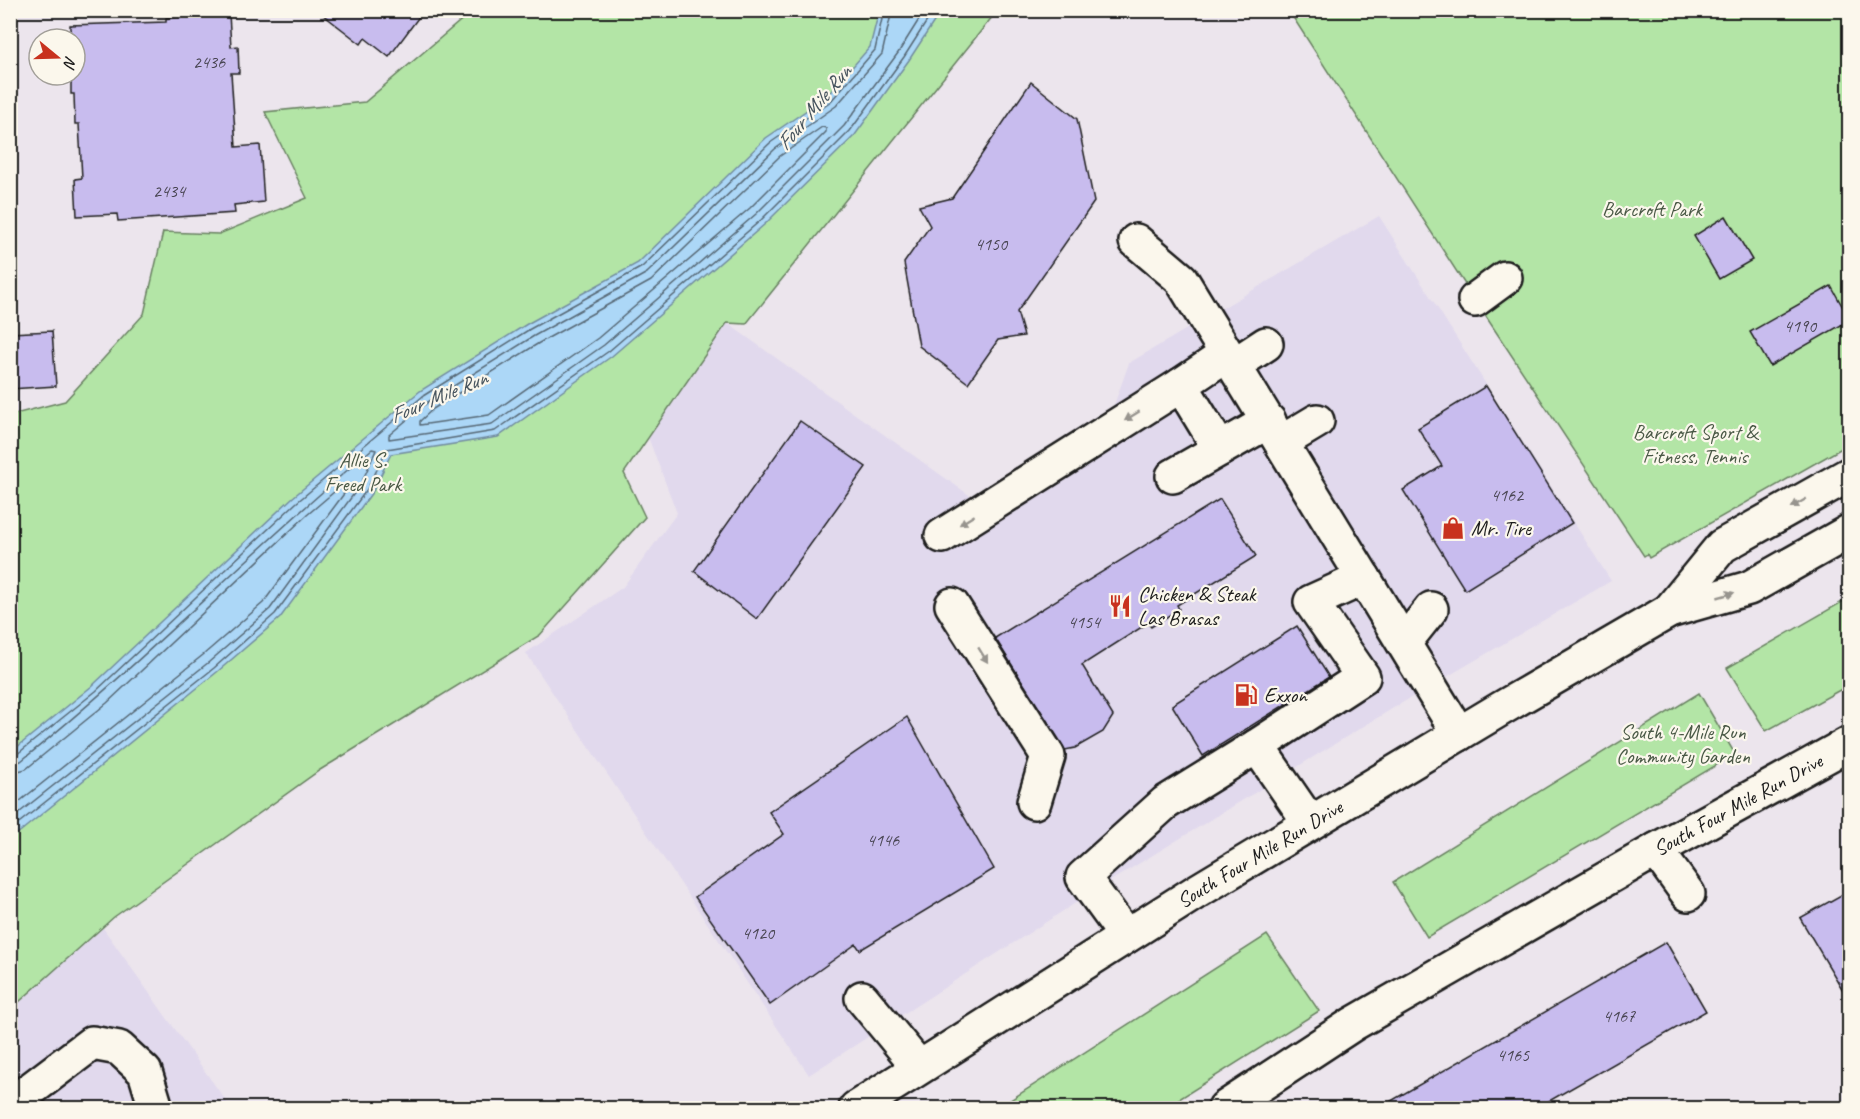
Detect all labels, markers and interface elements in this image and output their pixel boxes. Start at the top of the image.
north arrow [27,27,87,87]
house number: 2436 [193,51,226,73]
text: N [58,54,81,72]
water label: Four Mile Run [770,57,859,156]
house number: 2434 [153,180,187,202]
park label: Barcroft Park [1602,196,1703,222]
house number: 4150 [975,233,1009,255]
house number: 4190 [1784,315,1818,337]
water label: Four Mile Run [385,363,493,430]
one-way arrow [1124,410,1140,421]
park label: Barcroft Sport & Fitness, Tennis [1633,419,1759,469]
park label: Allie S. Freed Park [325,447,404,497]
house number: 4162 [1491,484,1525,506]
one-way arrow [1790,498,1807,508]
one-way arrow [959,515,975,526]
shop icon: Mr. Tire [1440,515,1466,541]
place label: Mr. Tire [1471,515,1532,541]
place label: Chicken & Steak Las Brasas [1138,581,1257,631]
one-way arrow [1717,590,1735,599]
restaurant icon: Chicken & Steak Las Brasas [1107,593,1133,619]
house number: 4154 [1068,611,1102,633]
one-way arrow [977,647,988,663]
fuel station icon: Exxon [1233,682,1259,708]
place label: Exxon [1264,682,1308,708]
park label: South 4-Mile Run Community Garden [1616,719,1750,769]
street label: South Four Mile Run Drive [1649,747,1828,862]
street label: South Four Mile Run Drive [1172,793,1348,914]
house number: 4146 [867,829,900,851]
house number: 4120 [742,922,776,944]
house number: 4167 [1603,1005,1636,1027]
house number: 4165 [1497,1044,1530,1066]

